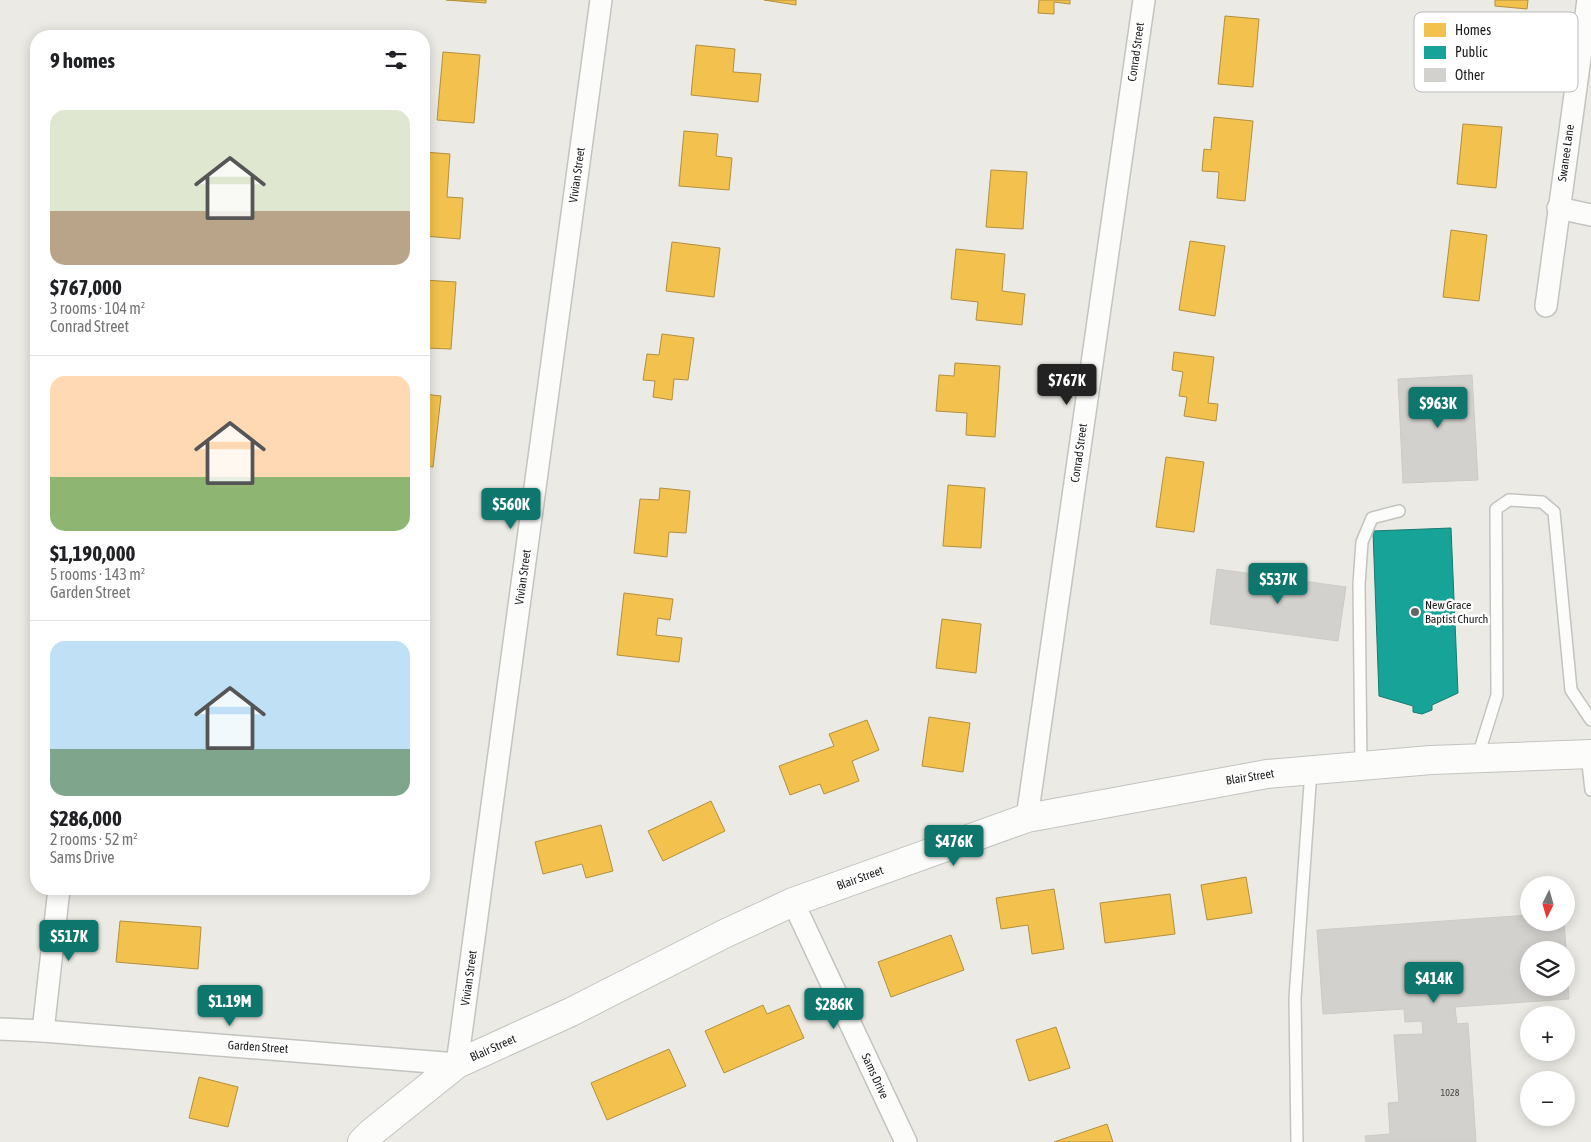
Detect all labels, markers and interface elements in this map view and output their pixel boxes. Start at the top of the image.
legend [1414,12,1578,92]
street label: Conrad Street [1125,21,1147,82]
text: Homes [1455,22,1491,38]
text: Public [1455,44,1488,60]
icon: filters [382,46,410,74]
text: 9 homes [50,48,115,72]
text: Other [1455,67,1485,83]
street label: Swanee Lane [1555,124,1577,182]
icon: home [185,143,275,233]
street label: Vivian Street [566,146,588,204]
text: $767,000 [50,275,122,299]
text: 3 rooms · 104 m² [50,299,145,317]
text: Conrad Street [50,317,129,335]
pin: $767K [1032,364,1102,406]
text: $767K [1048,371,1086,389]
pin: $963K [1403,386,1473,429]
text: $963K [1419,394,1457,412]
icon: home [185,408,275,498]
street label: Conrad Street [1068,422,1090,483]
pin: $560K [476,488,546,530]
text: $560K [492,495,530,513]
text: $1,190,000 [50,541,135,565]
street label: Vivian Street [512,548,534,606]
pin: $537K [1243,562,1313,605]
text: 5 rooms · 143 m² [50,565,145,583]
text: $537K [1259,570,1297,588]
text: Garden Street [50,583,131,601]
place label: New Grace Baptist Church [1425,598,1488,626]
marker: New Grace Baptist Church [1409,606,1421,618]
icon: home [185,673,275,763]
street label: Blair Street [1225,766,1276,788]
text: $286,000 [50,806,122,830]
pin: $476K [919,824,989,867]
text: 2 rooms · 52 m² [50,830,138,848]
text: $476K [935,832,973,850]
text: Sams Drive [50,848,115,866]
street label: Blair Street [835,863,886,893]
north arrow [1520,876,1575,931]
map controls [1520,876,1575,1126]
pin: $517K [34,920,104,962]
text: $517K [50,927,88,945]
button: layers [1520,941,1575,996]
street label: Vivian Street [458,949,480,1007]
pin: $414K [1399,962,1469,1004]
text: $414K [1415,969,1453,987]
pin: $1.19M [189,984,271,1027]
pin: $286K [799,988,869,1030]
text: $1.19M [209,992,251,1010]
text: $286K [815,995,853,1013]
button: + [1520,1006,1575,1061]
street label: Blair Street [468,1031,519,1064]
street label: Garden Street [227,1038,289,1056]
street label: Sams Drive [858,1051,892,1101]
button: − [1520,1071,1575,1126]
house number: 1028 [1441,1087,1460,1098]

